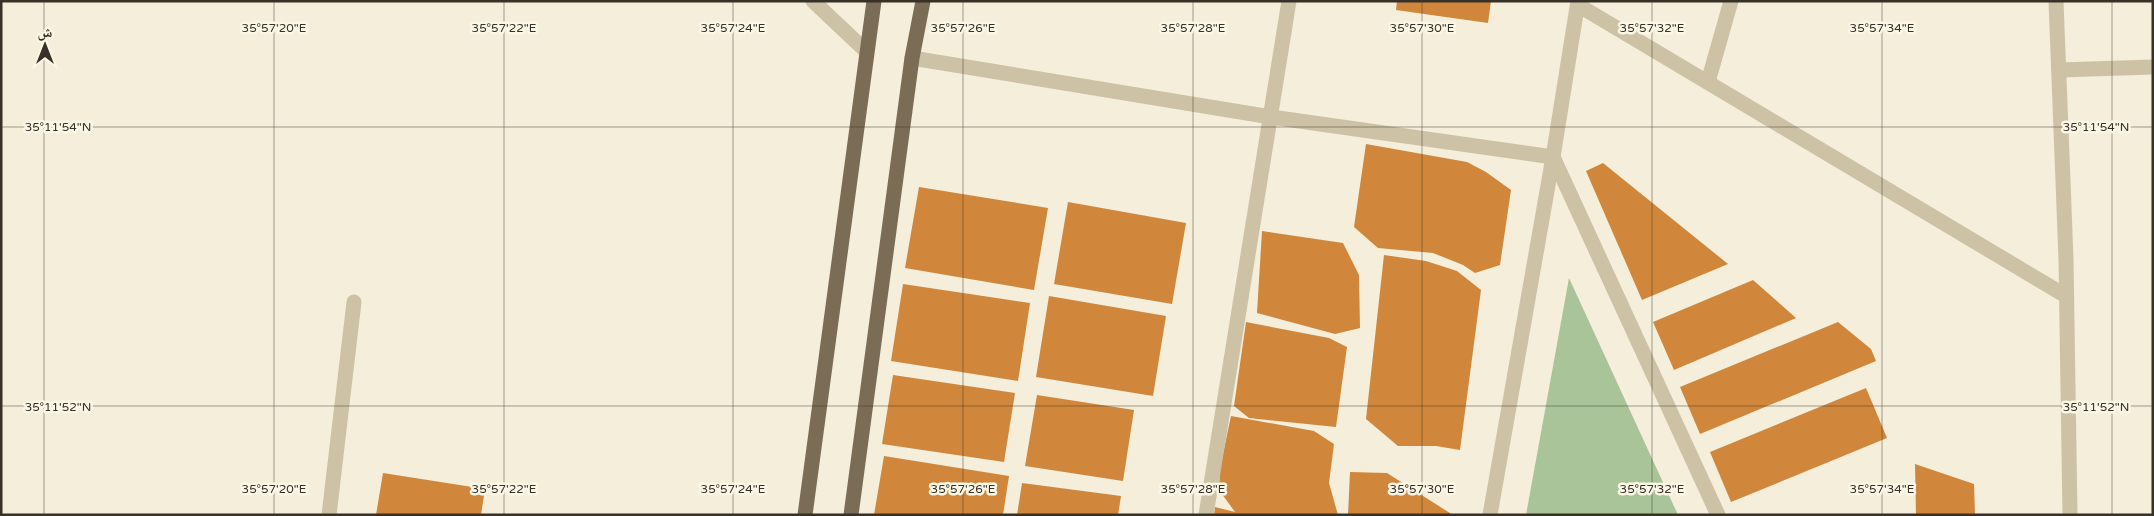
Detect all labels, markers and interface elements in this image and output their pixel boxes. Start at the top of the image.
north arrow [20,20,70,70]
text: 35°57'20"E [242,21,307,35]
text: 35°57'22"E [472,21,537,35]
text: 35°57'24"E [701,21,766,35]
text: 35°57'26"E [931,21,996,35]
text: 35°57'28"E [1161,21,1226,35]
text: 35°57'30"E [1390,21,1455,35]
text: 35°57'32"E [1620,21,1685,35]
text: 35°57'34"E [1850,21,1915,35]
text: ش [38,24,53,41]
text: 35°11'54"N [25,120,91,134]
text: 35°11'54"N [2063,120,2129,134]
text: 35°11'52"N [25,400,91,414]
text: 35°11'52"N [2063,400,2129,414]
text: 35°57'20"E [242,482,307,496]
text: 35°57'22"E [472,482,537,496]
text: 35°57'24"E [701,482,766,496]
text: 35°57'26"E [931,482,996,496]
text: 35°57'28"E [1161,482,1226,496]
text: 35°57'30"E [1390,482,1455,496]
text: 35°57'32"E [1620,482,1685,496]
text: 35°57'34"E [1850,482,1915,496]

